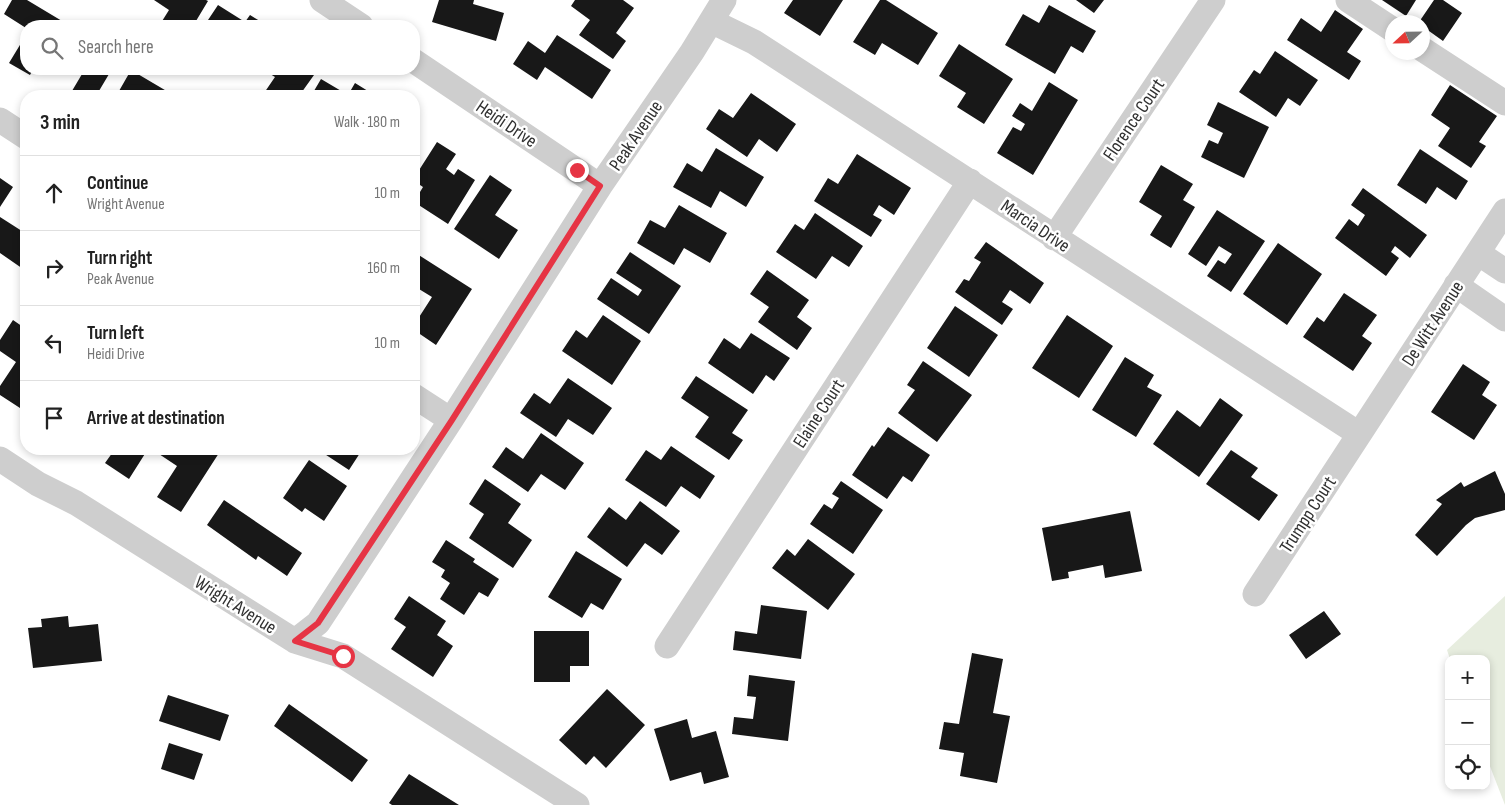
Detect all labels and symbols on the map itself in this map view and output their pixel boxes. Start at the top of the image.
north arrow [1385,15,1430,60]
street label: Florence Court [1098,74,1170,165]
street label: Heidi Drive [471,96,541,153]
street label: Peak Avenue [604,96,668,175]
route end [566,159,589,182]
street label: Marcia Drive [996,195,1074,258]
street label: De Witt Avenue [1397,277,1469,371]
street label: Elaine Court [789,375,850,453]
street label: Trumpp Court [1275,472,1342,558]
street label: Wright Avenue [190,571,280,639]
route start [332,645,355,668]

